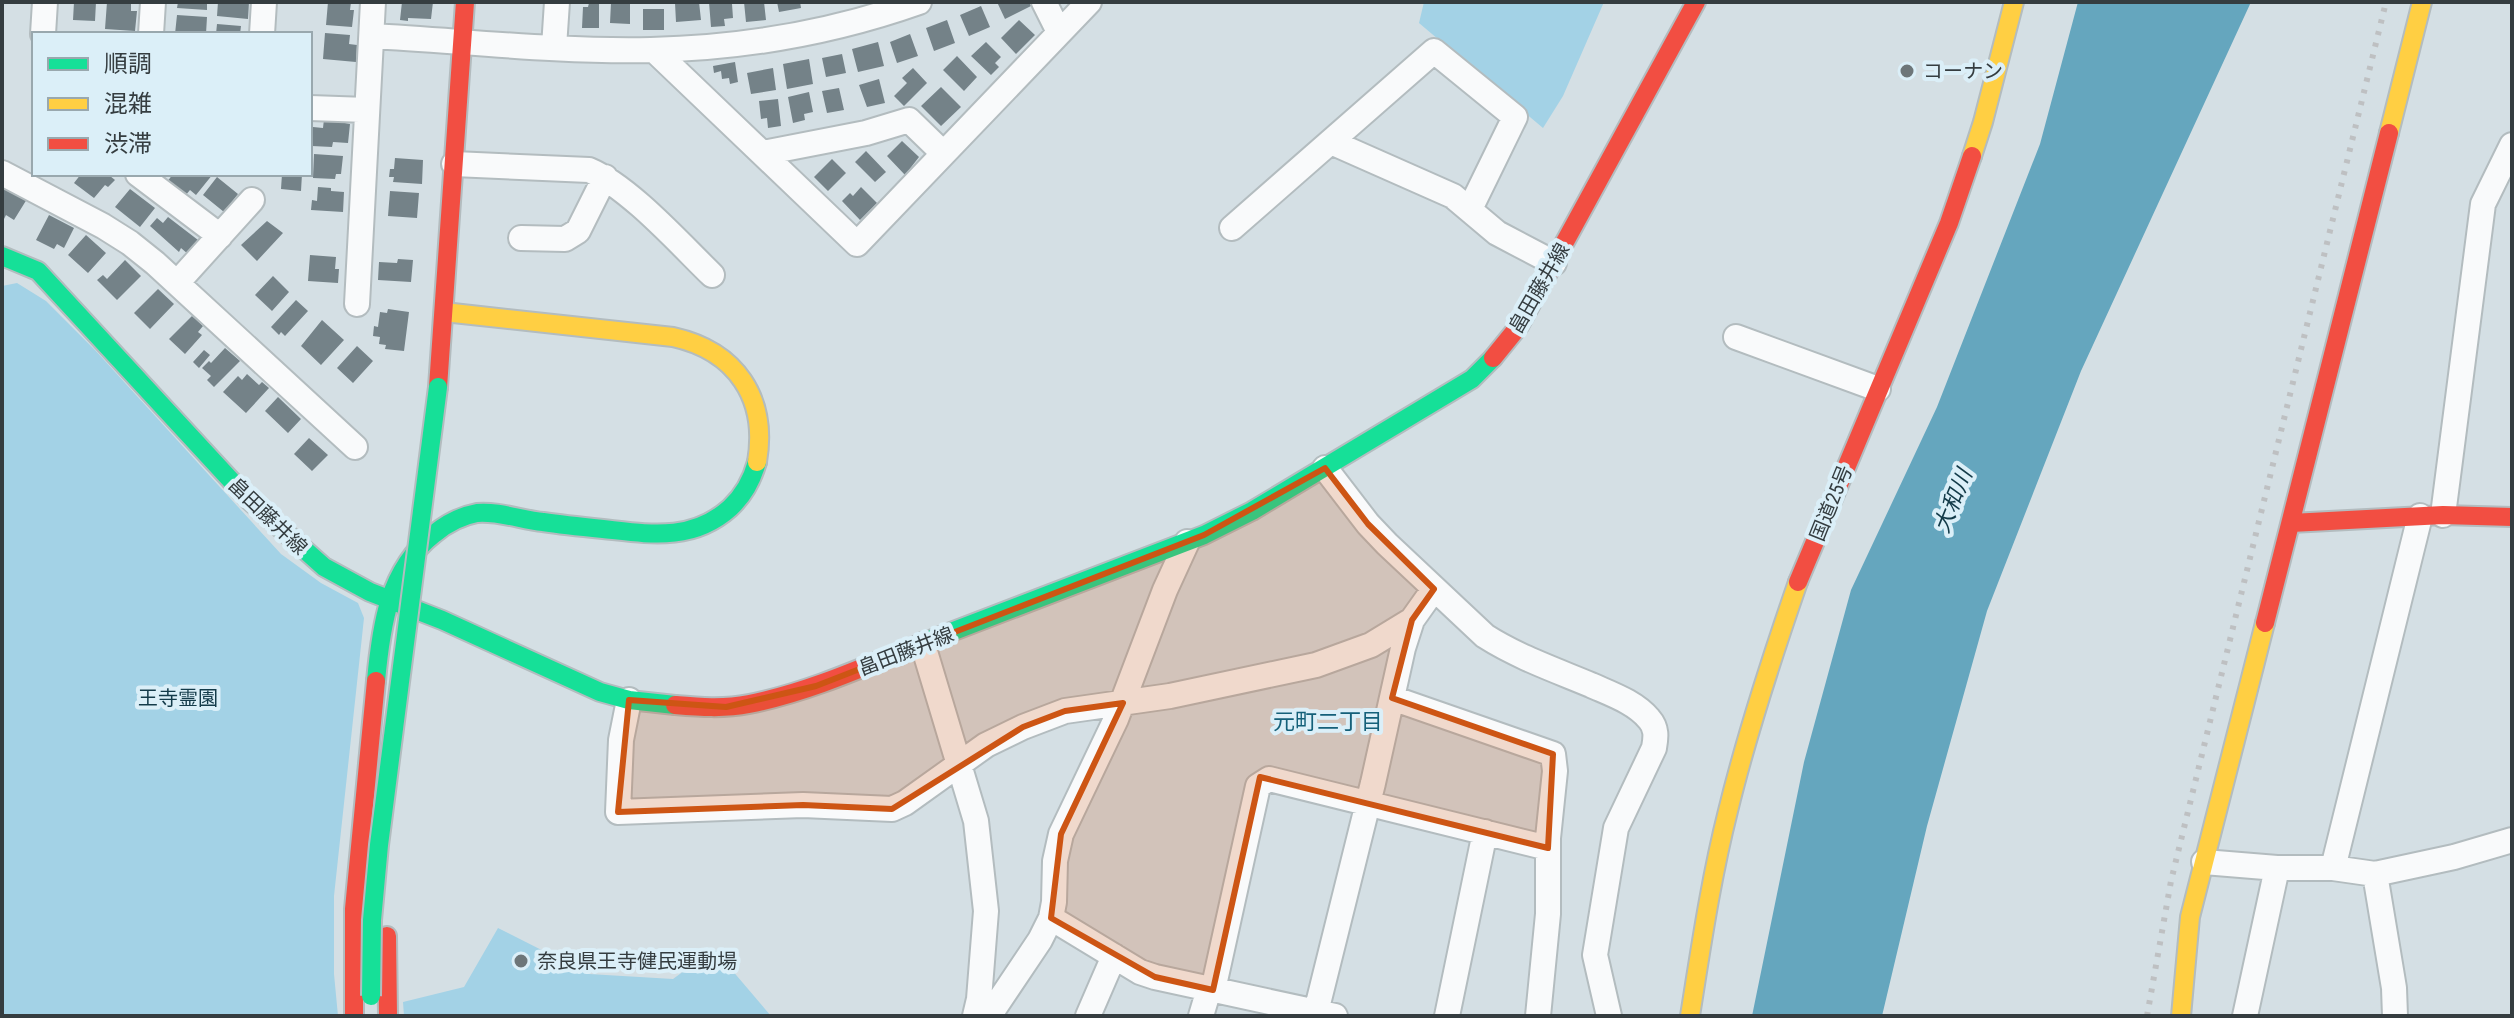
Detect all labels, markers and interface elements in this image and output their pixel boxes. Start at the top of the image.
legend [32,32,312,176]
text: 順調 [104,50,152,78]
place label: コーナン [1923,59,2003,83]
marker: コーナン [1898,62,1916,80]
text: 混雑 [104,90,152,118]
text: 渋滞 [104,130,152,158]
street label: 畠田藤井線 [1504,239,1574,337]
street label: 国道25号 [1805,462,1857,544]
water label: 大和川 [1929,464,1978,536]
street label: 畠田藤井線 [224,473,312,559]
street label: 畠田藤井線 [855,622,957,680]
park label: 王寺霊園 [138,686,218,710]
district label: 元町二丁目 [1273,709,1383,734]
place label: 奈良県王寺健民運動場 [537,949,737,973]
marker: 奈良県王寺健民運動場 [512,952,530,970]

